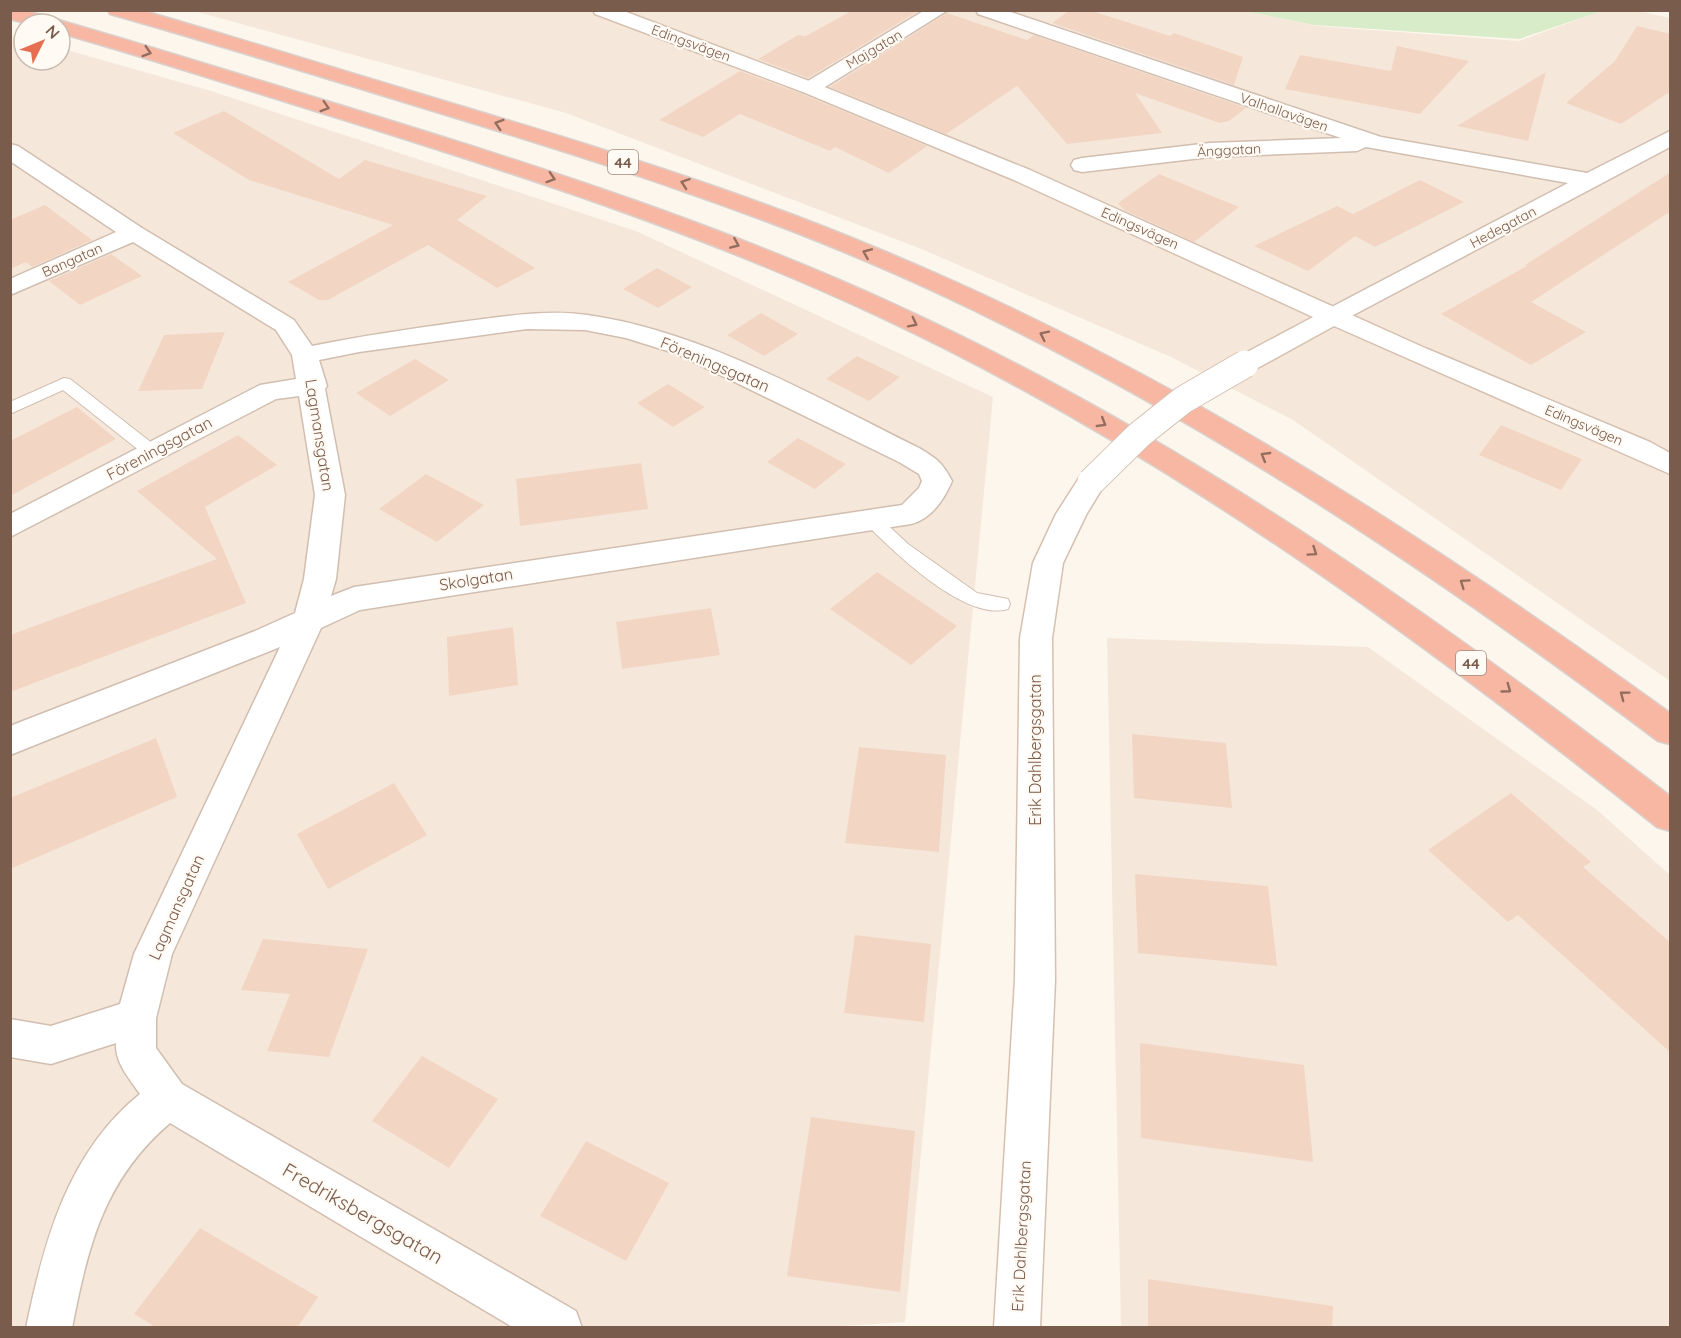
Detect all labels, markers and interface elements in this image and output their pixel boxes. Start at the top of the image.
north arrow [12,12,72,72]
street label: Edingsvägen [649,20,733,66]
text: N [42,21,64,43]
street label: Majgatan [843,25,905,73]
one-way arrow [141,45,152,57]
street label: Valhallavägen [1237,88,1331,136]
one-way arrow [319,100,330,113]
one-way arrow [494,118,505,131]
street label: Änggatan [1196,139,1262,161]
road number: 44 [608,150,638,174]
one-way arrow [545,171,556,184]
one-way arrow [680,177,691,190]
street label: Hedegatan [1467,202,1539,252]
street label: Edingsvägen [1098,203,1182,253]
one-way arrow [729,237,740,249]
street label: Bangatan [39,239,105,281]
one-way arrow [863,248,874,260]
one-way arrow [907,316,918,327]
one-way arrow [1039,331,1050,342]
street label: Föreningsgatan [657,332,773,396]
street label: Lagmansgatan [301,378,339,492]
street label: Edingsvägen [1542,401,1626,449]
street label: Föreningsgatan [103,412,215,484]
one-way arrow [1096,416,1107,428]
one-way arrow [1261,452,1271,464]
one-way arrow [1307,545,1318,556]
street label: Skolgatan [438,563,514,595]
one-way arrow [1460,579,1471,590]
road number: 44 [1456,651,1486,675]
street label: Erik Dahlbergsgatan [1025,674,1045,826]
one-way arrow [1501,681,1512,692]
one-way arrow [1619,692,1630,703]
street label: Lagmansgatan [144,851,208,963]
street label: Fredriksbergsgatan [278,1157,448,1269]
street label: Erik Dahlbergsgatan [1007,1160,1035,1312]

